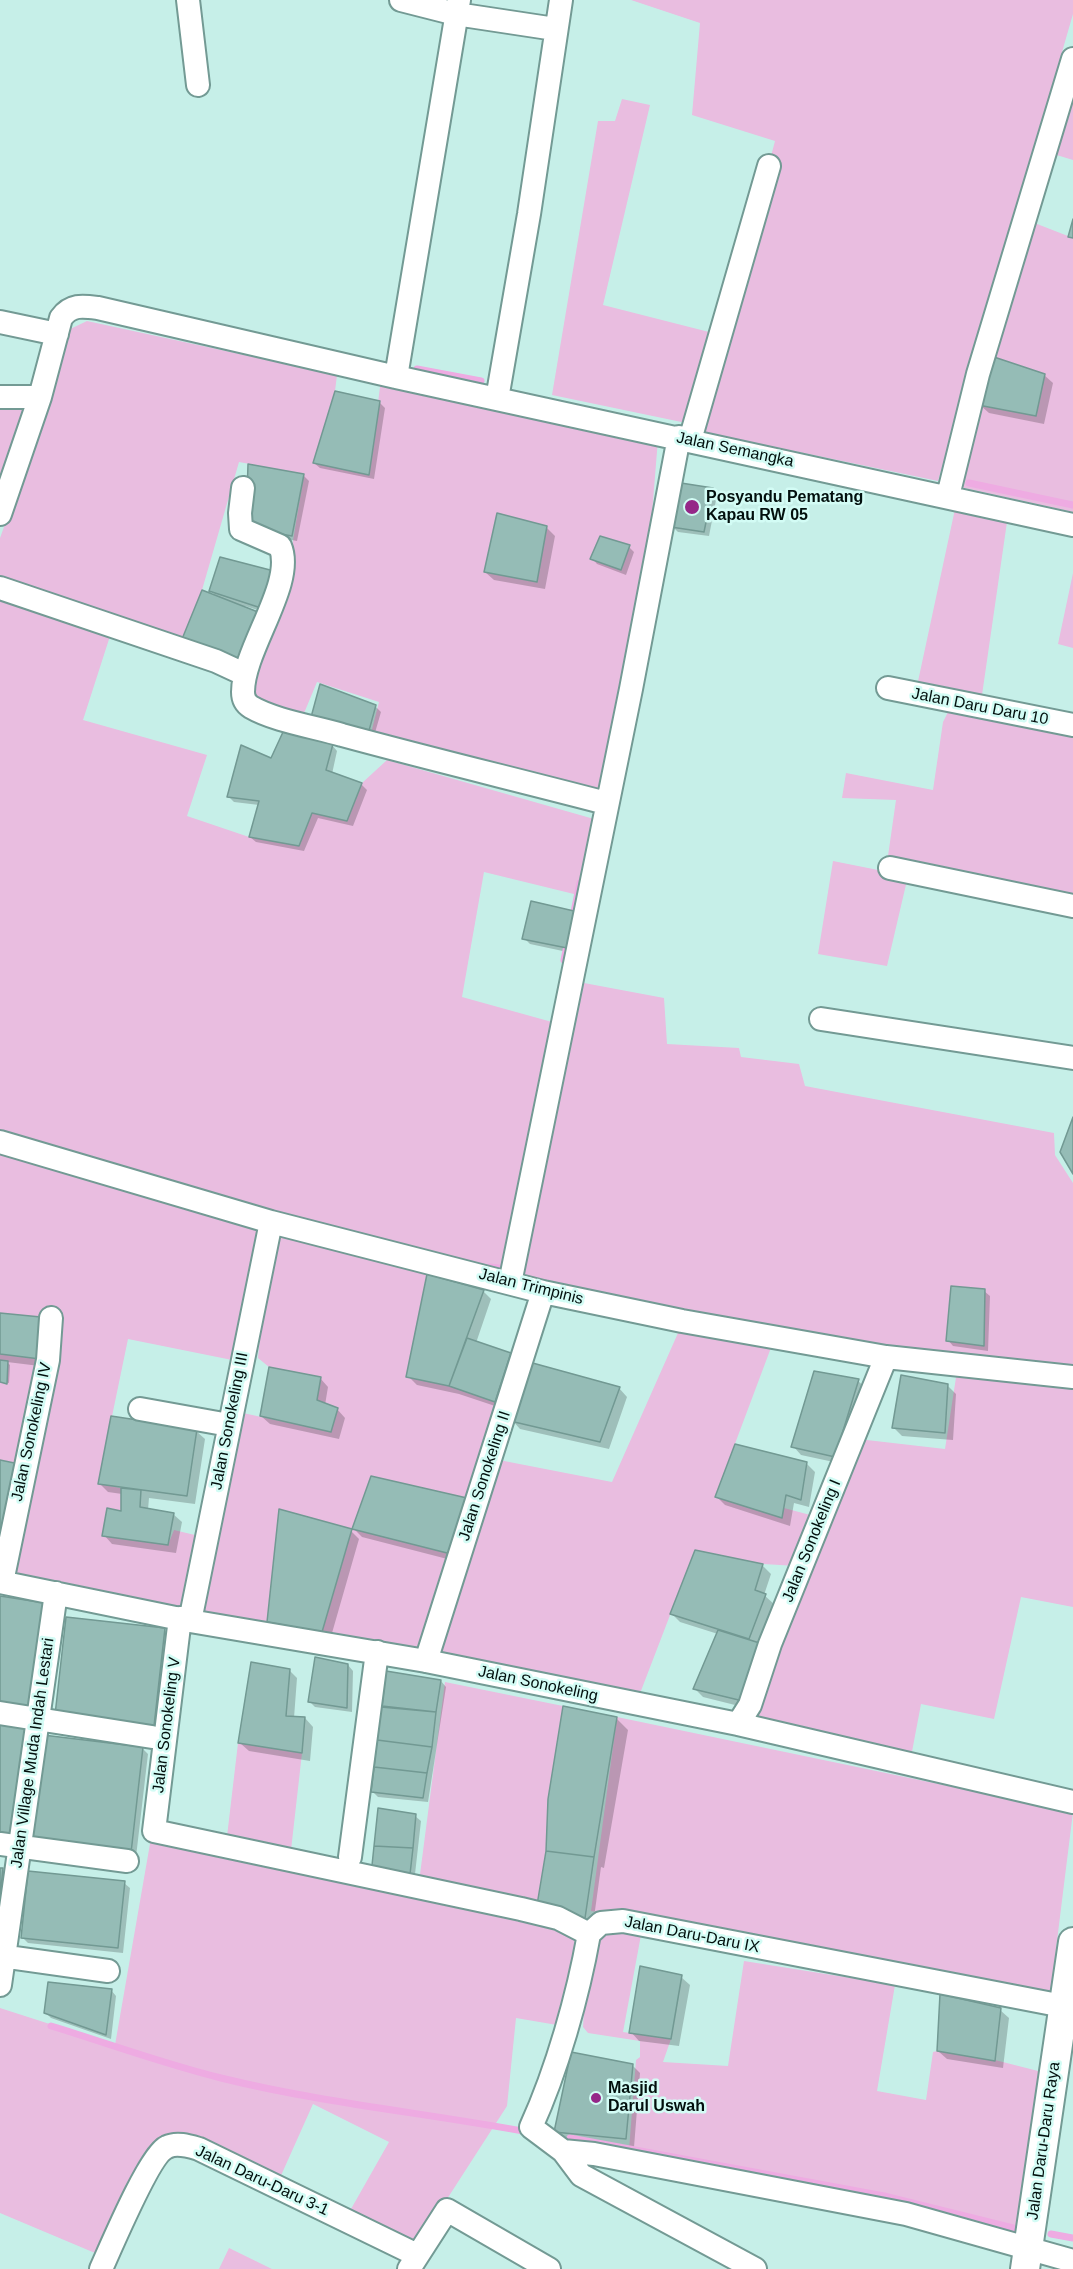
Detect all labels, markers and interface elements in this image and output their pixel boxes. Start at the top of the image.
street label: Jalan Semangka [675,428,795,472]
place label: Posyandu Pematang Kapau RW 05 [706,488,863,526]
marker: Posyandu Pematang Kapau RW 05 [683,498,701,516]
street label: Jalan Daru Daru 10 [910,684,1050,730]
street label: Jalan Trimpinis [477,1265,585,1309]
street label: Jalan Sonokeling III [207,1351,253,1491]
street label: Jalan Sonokeling IV [8,1361,56,1503]
street label: Jalan Sonokeling II [455,1409,515,1543]
street label: Jalan Sonokeling I [779,1477,845,1605]
street label: Jalan Village Muda Indah Lestari [7,1637,59,1869]
street label: Jalan Sonokeling V [149,1656,185,1794]
street label: Jalan Sonokeling [476,1662,600,1706]
street label: Jalan Daru-Daru IX [623,1913,761,1957]
street label: Jalan Daru-Daru Raya [1023,2061,1065,2221]
place label: Masjid Darul Uswah [608,2079,705,2117]
marker: Masjid Darul Uswah [589,2091,603,2105]
street label: Jalan Daru-Daru 3-1 [192,2142,332,2220]

